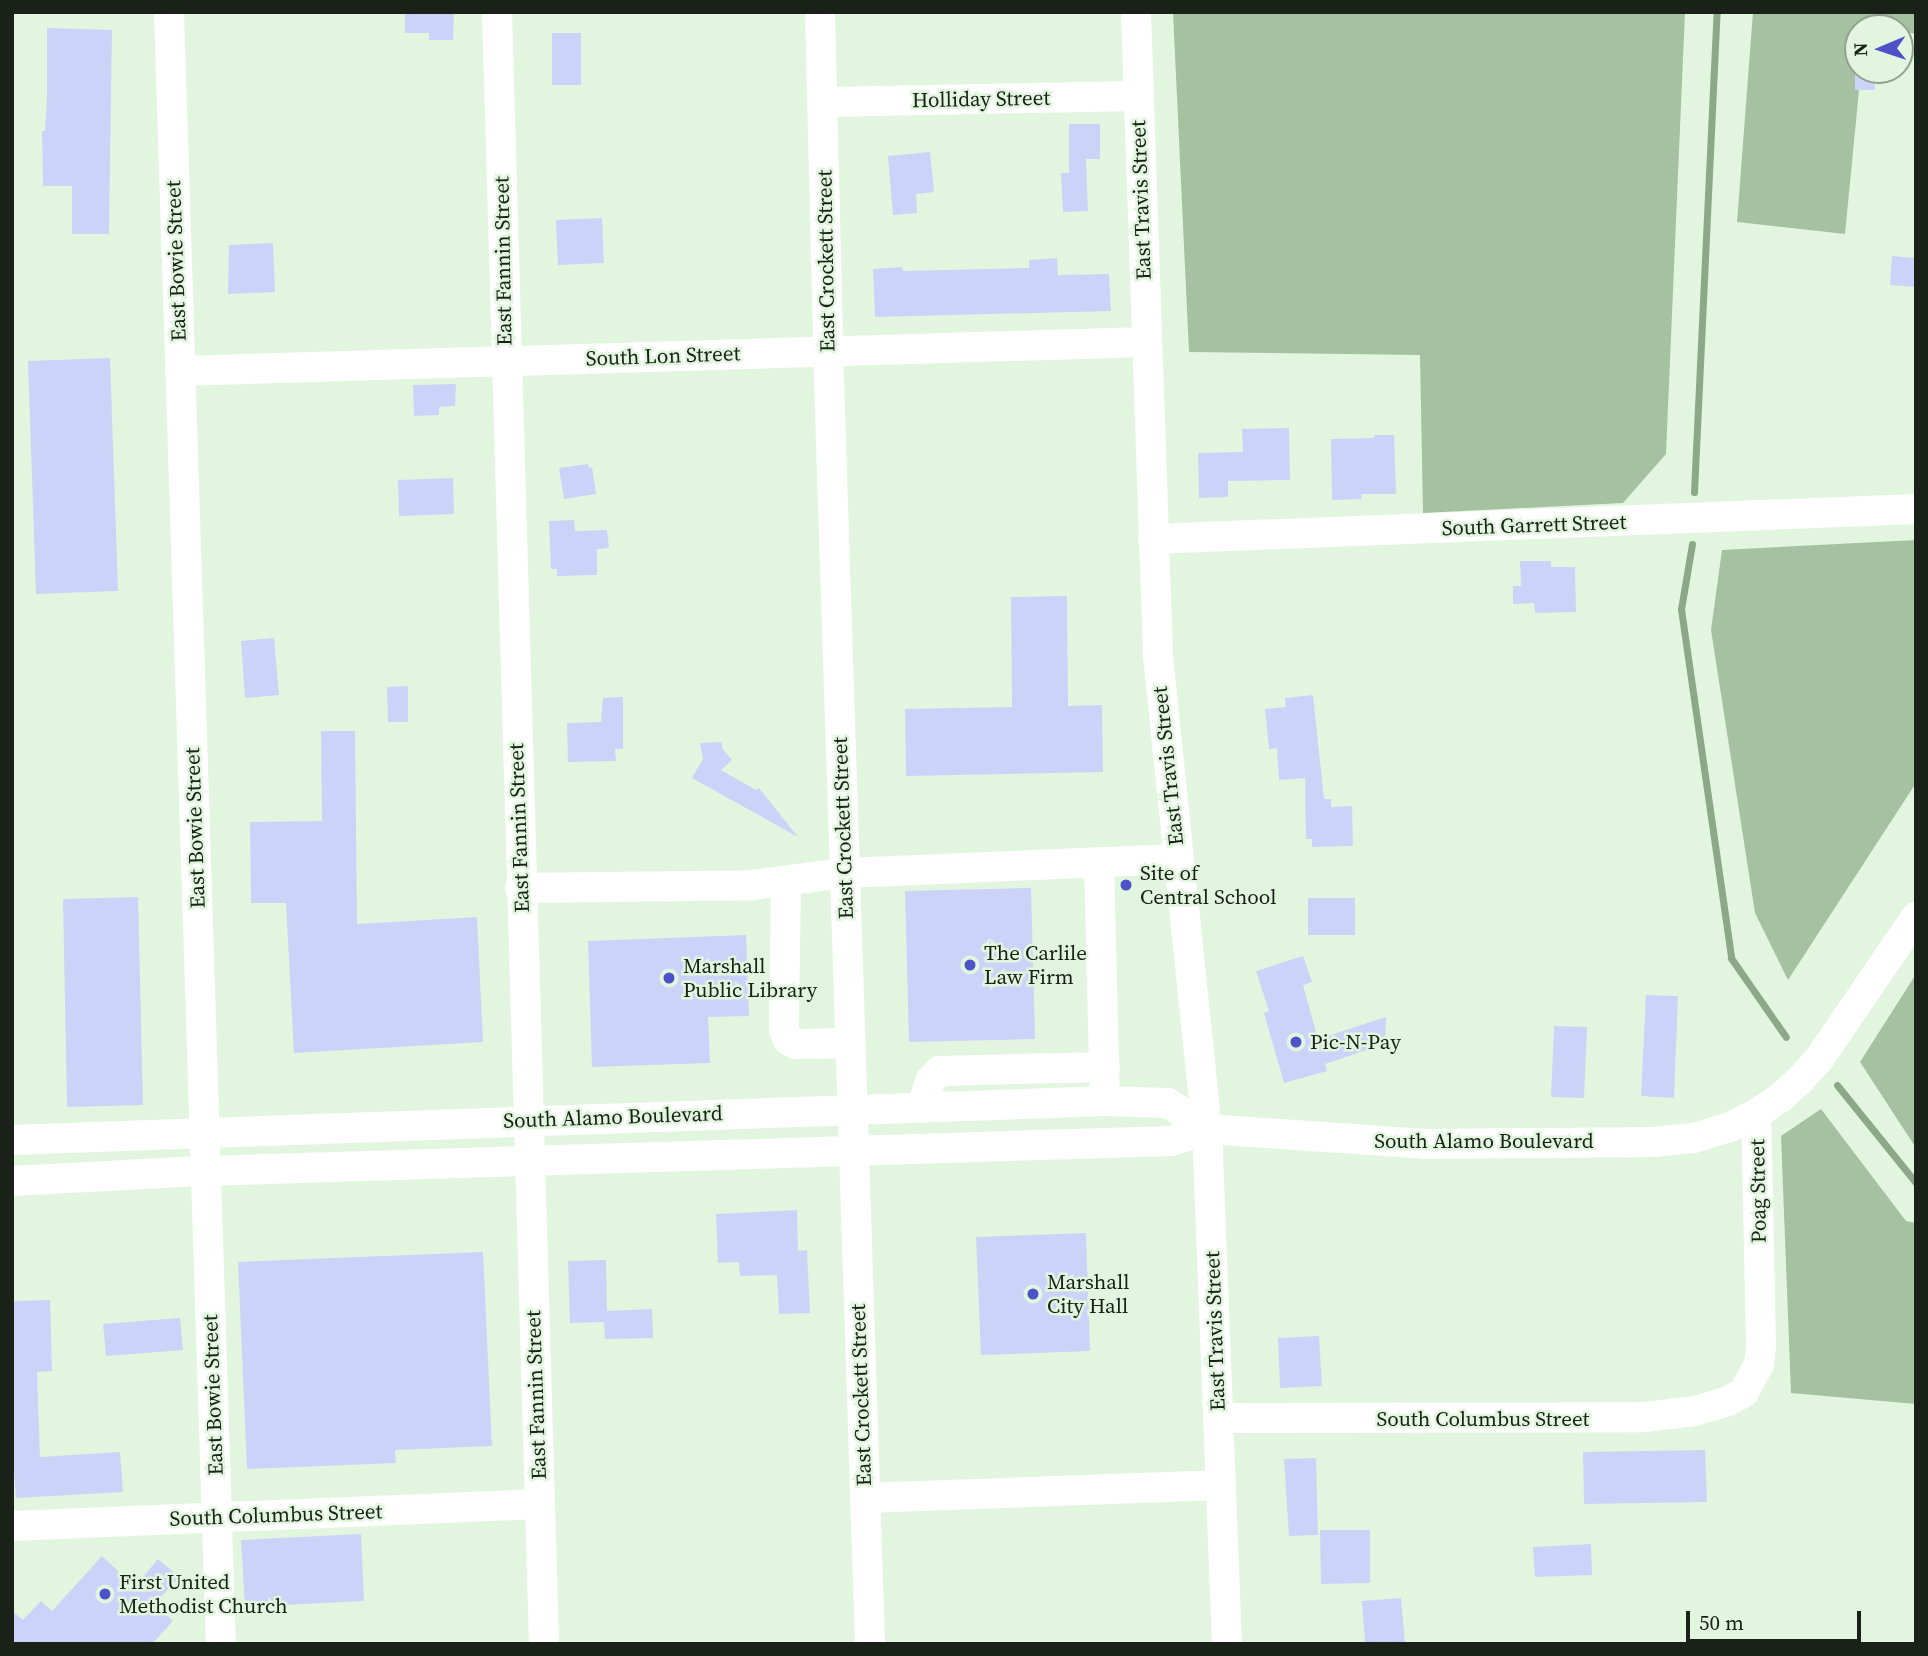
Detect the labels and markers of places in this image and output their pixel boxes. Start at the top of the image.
place label: Site of Central School [1140,860,1276,910]
marker: Site of Central School [1118,877,1134,893]
place label: The Carlile Law Firm [984,940,1087,990]
place label: Marshall Public Library [683,953,817,1003]
marker: The Carlile Law Firm [962,957,978,973]
marker: Marshall Public Library [661,970,677,986]
place label: Pic-N-Pay [1310,1029,1401,1055]
marker: Pic-N-Pay [1288,1034,1304,1050]
place label: Marshall City Hall [1047,1269,1130,1319]
marker: Marshall City Hall [1025,1286,1041,1302]
place label: First United Methodist Church [119,1569,288,1619]
marker: First United Methodist Church [97,1586,113,1602]

